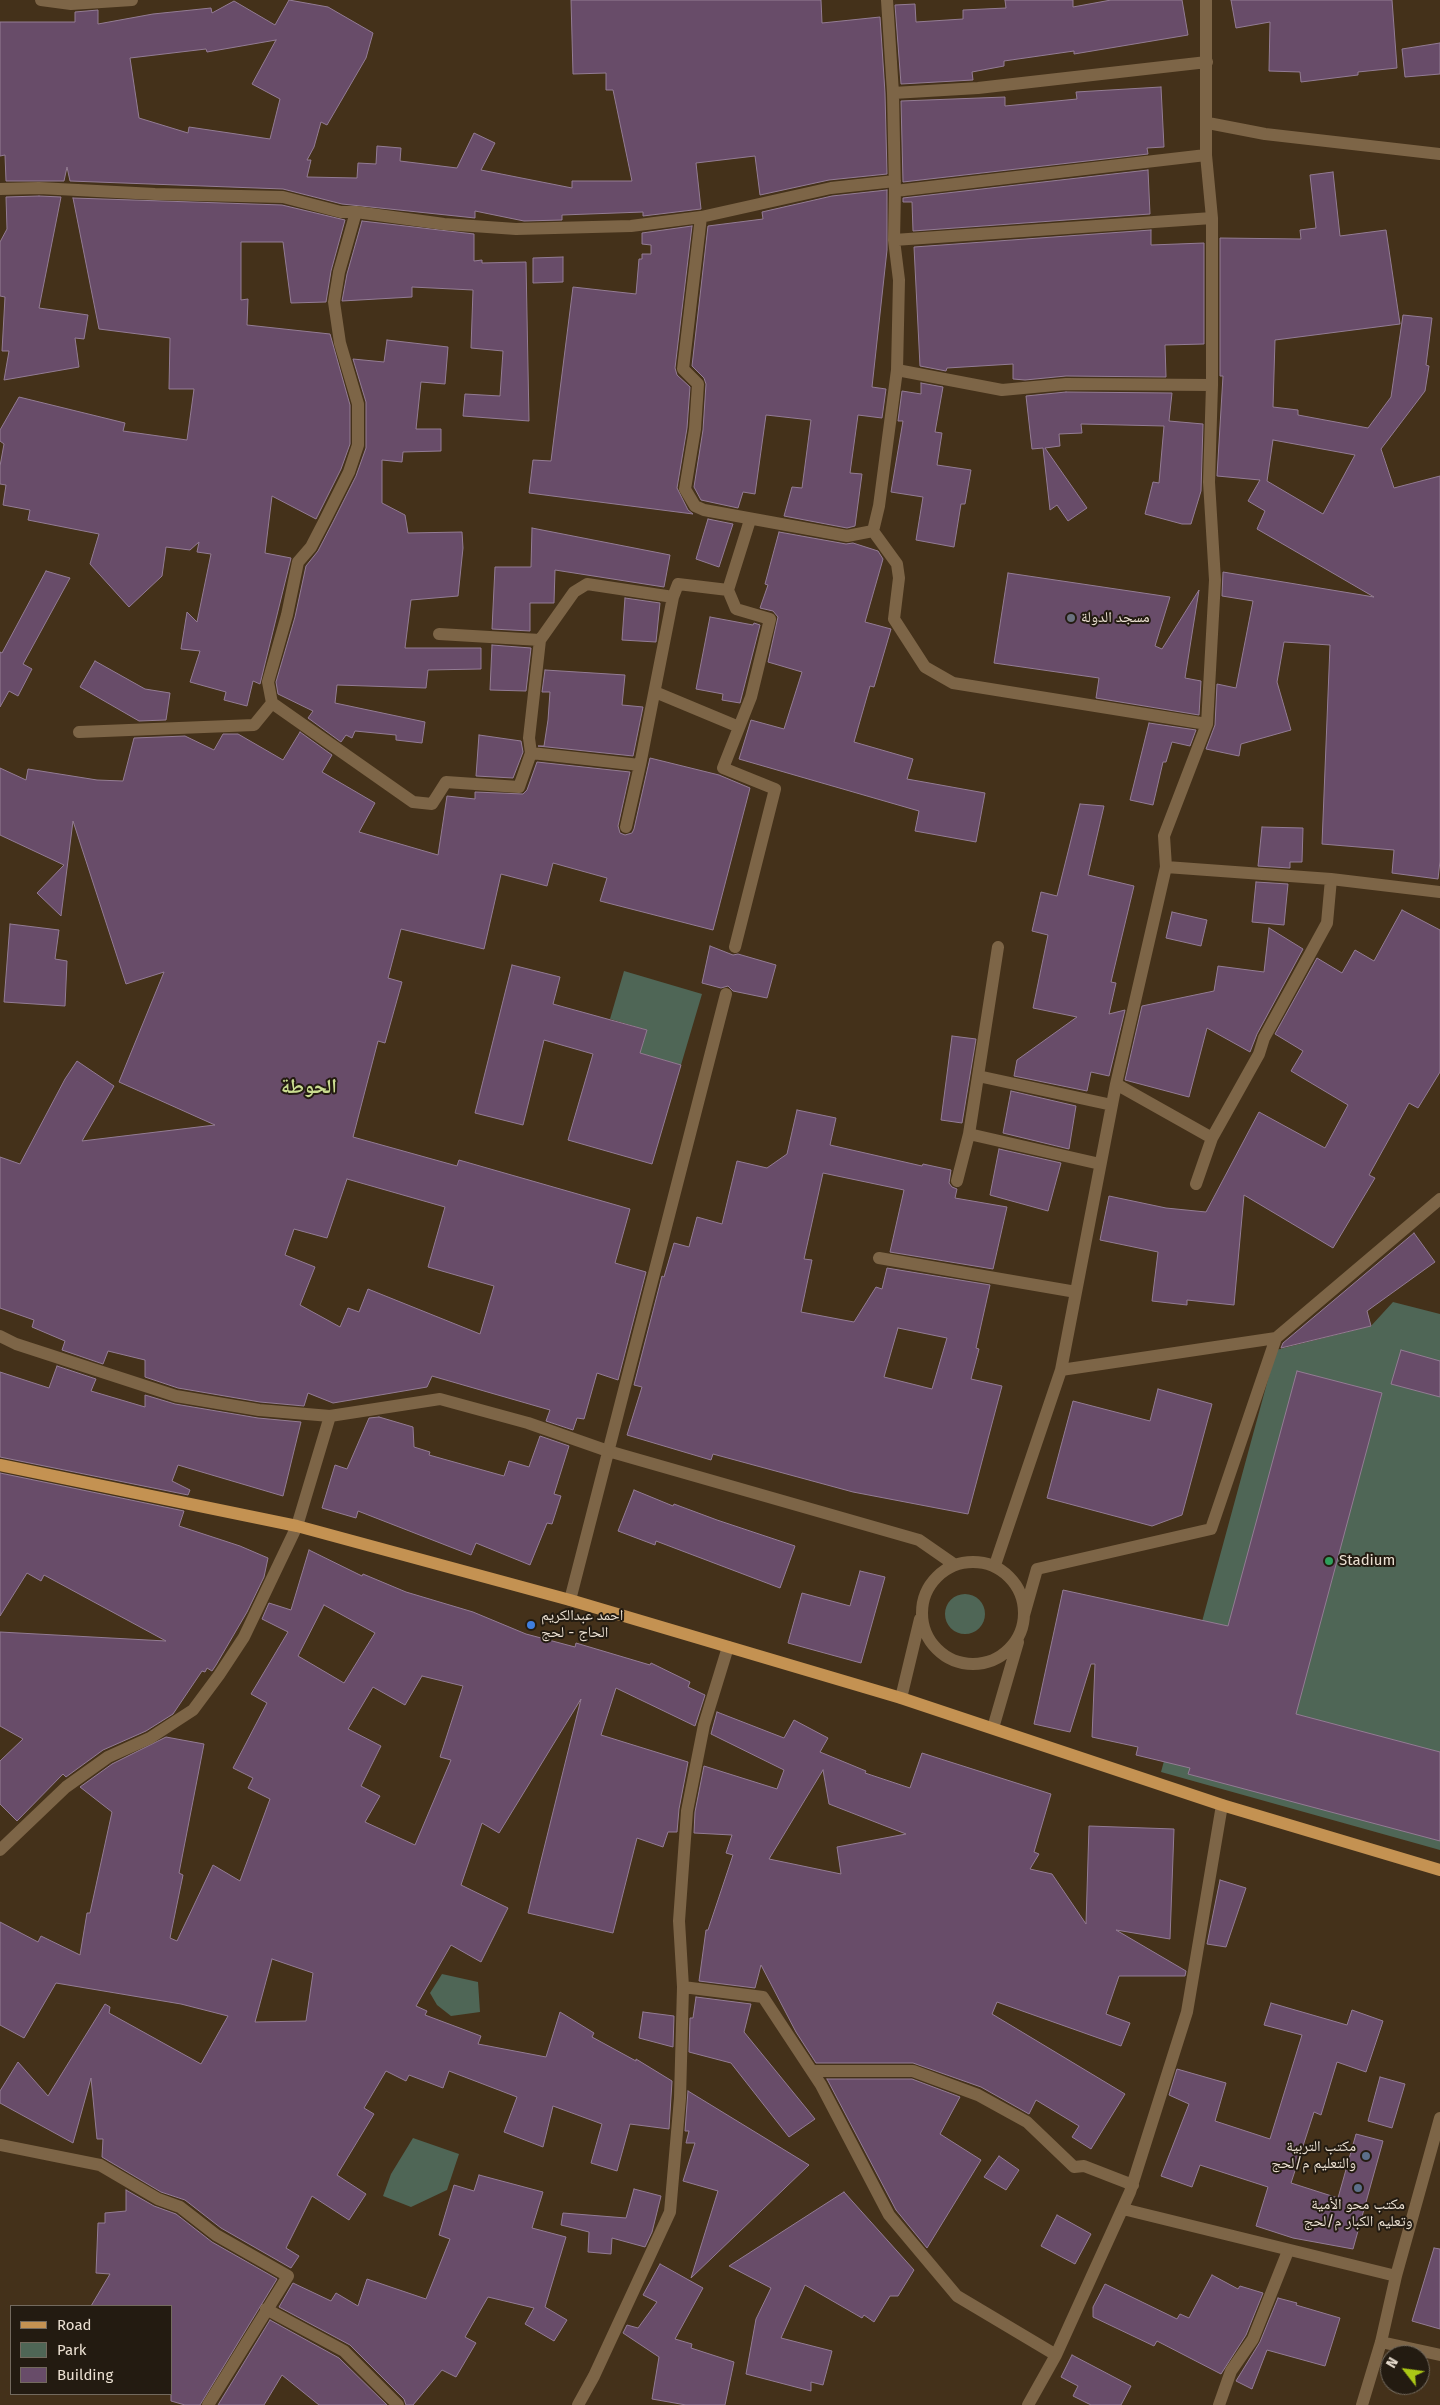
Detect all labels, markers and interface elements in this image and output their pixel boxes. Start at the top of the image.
place label: مسجد الدولة [1081,609,1150,627]
marker: مسجد الدولة [1065,612,1077,624]
district label: الحوطة [281,1075,337,1099]
place label: Stadium [1339,1552,1395,1570]
marker: Stadium [1323,1555,1335,1567]
place label: احمد عبدالكريم الحاج - لحج [541,1607,623,1642]
marker: احمد عبدالكريم الحاج - لحج [525,1619,537,1631]
place label: مكتب التربية والتعليم م/لحج [1271,2138,1356,2173]
marker: مكتب التربية والتعليم م/لحج [1360,2150,1372,2162]
marker: مكتب محو الأمية وتعليم الكبار م/لحج [1352,2182,1364,2194]
place label: مكتب محو الأمية وتعليم الكبار م/لحج [1303,2196,1413,2231]
legend [10,2305,172,2395]
text: Road [57,2316,92,2334]
text: Park [57,2341,87,2359]
north arrow [1380,2345,1430,2395]
text: N [1383,2354,1402,2371]
text: Building [57,2366,113,2384]

